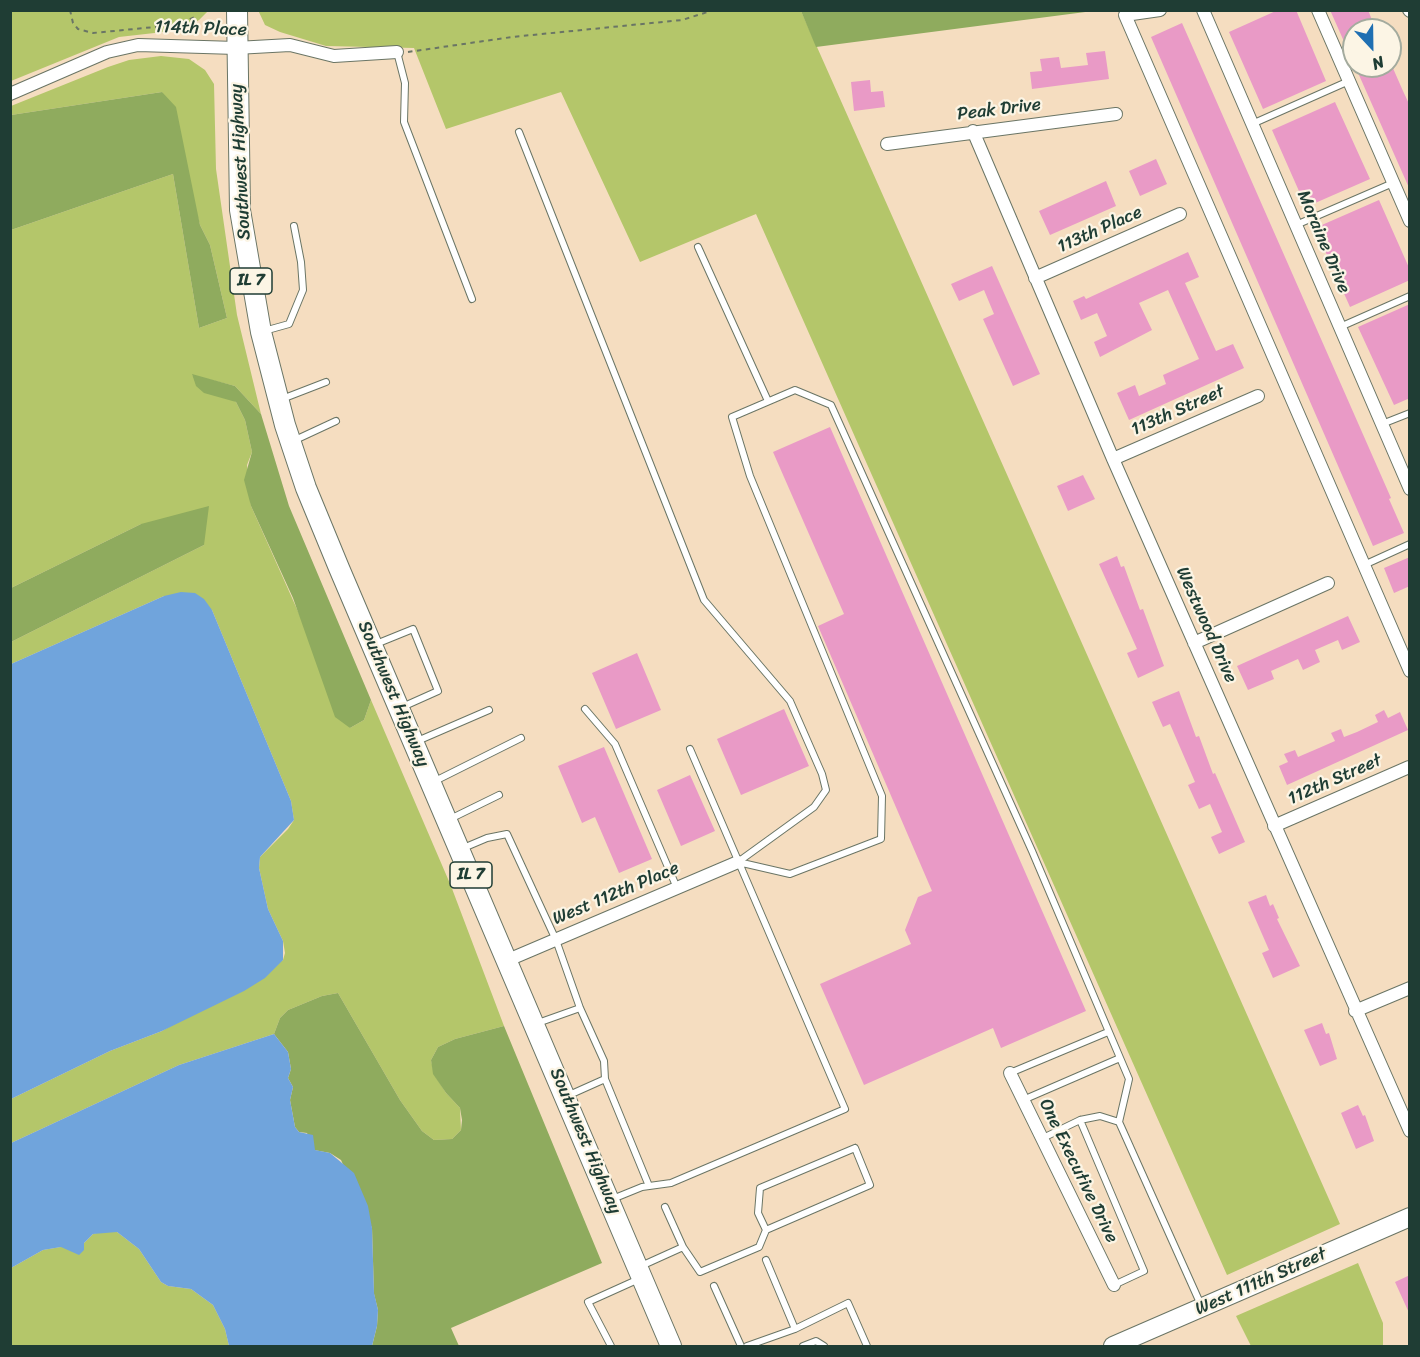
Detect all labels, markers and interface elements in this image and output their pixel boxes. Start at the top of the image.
street label: 114th Place [155,17,247,41]
north arrow [1342,18,1402,78]
text: N [1368,48,1389,79]
street label: Southwest Highway [226,83,256,241]
street label: Peak Drive [956,94,1042,126]
street label: Moraine Drive [1292,187,1354,297]
street label: 113th Place [1054,202,1146,258]
road number: IL 7 [230,268,272,294]
street label: 113th Street [1128,381,1228,441]
street label: Westwood Drive [1171,564,1241,686]
street label: Southwest Highway [353,618,433,770]
street label: 112th Street [1285,750,1385,810]
street label: West 112th Place [550,858,682,930]
road number: IL 7 [450,862,492,888]
street label: Southwest Highway [545,1065,625,1217]
street label: One Executive Drive [1034,1095,1122,1247]
street label: West 111th Street [1192,1243,1330,1321]

